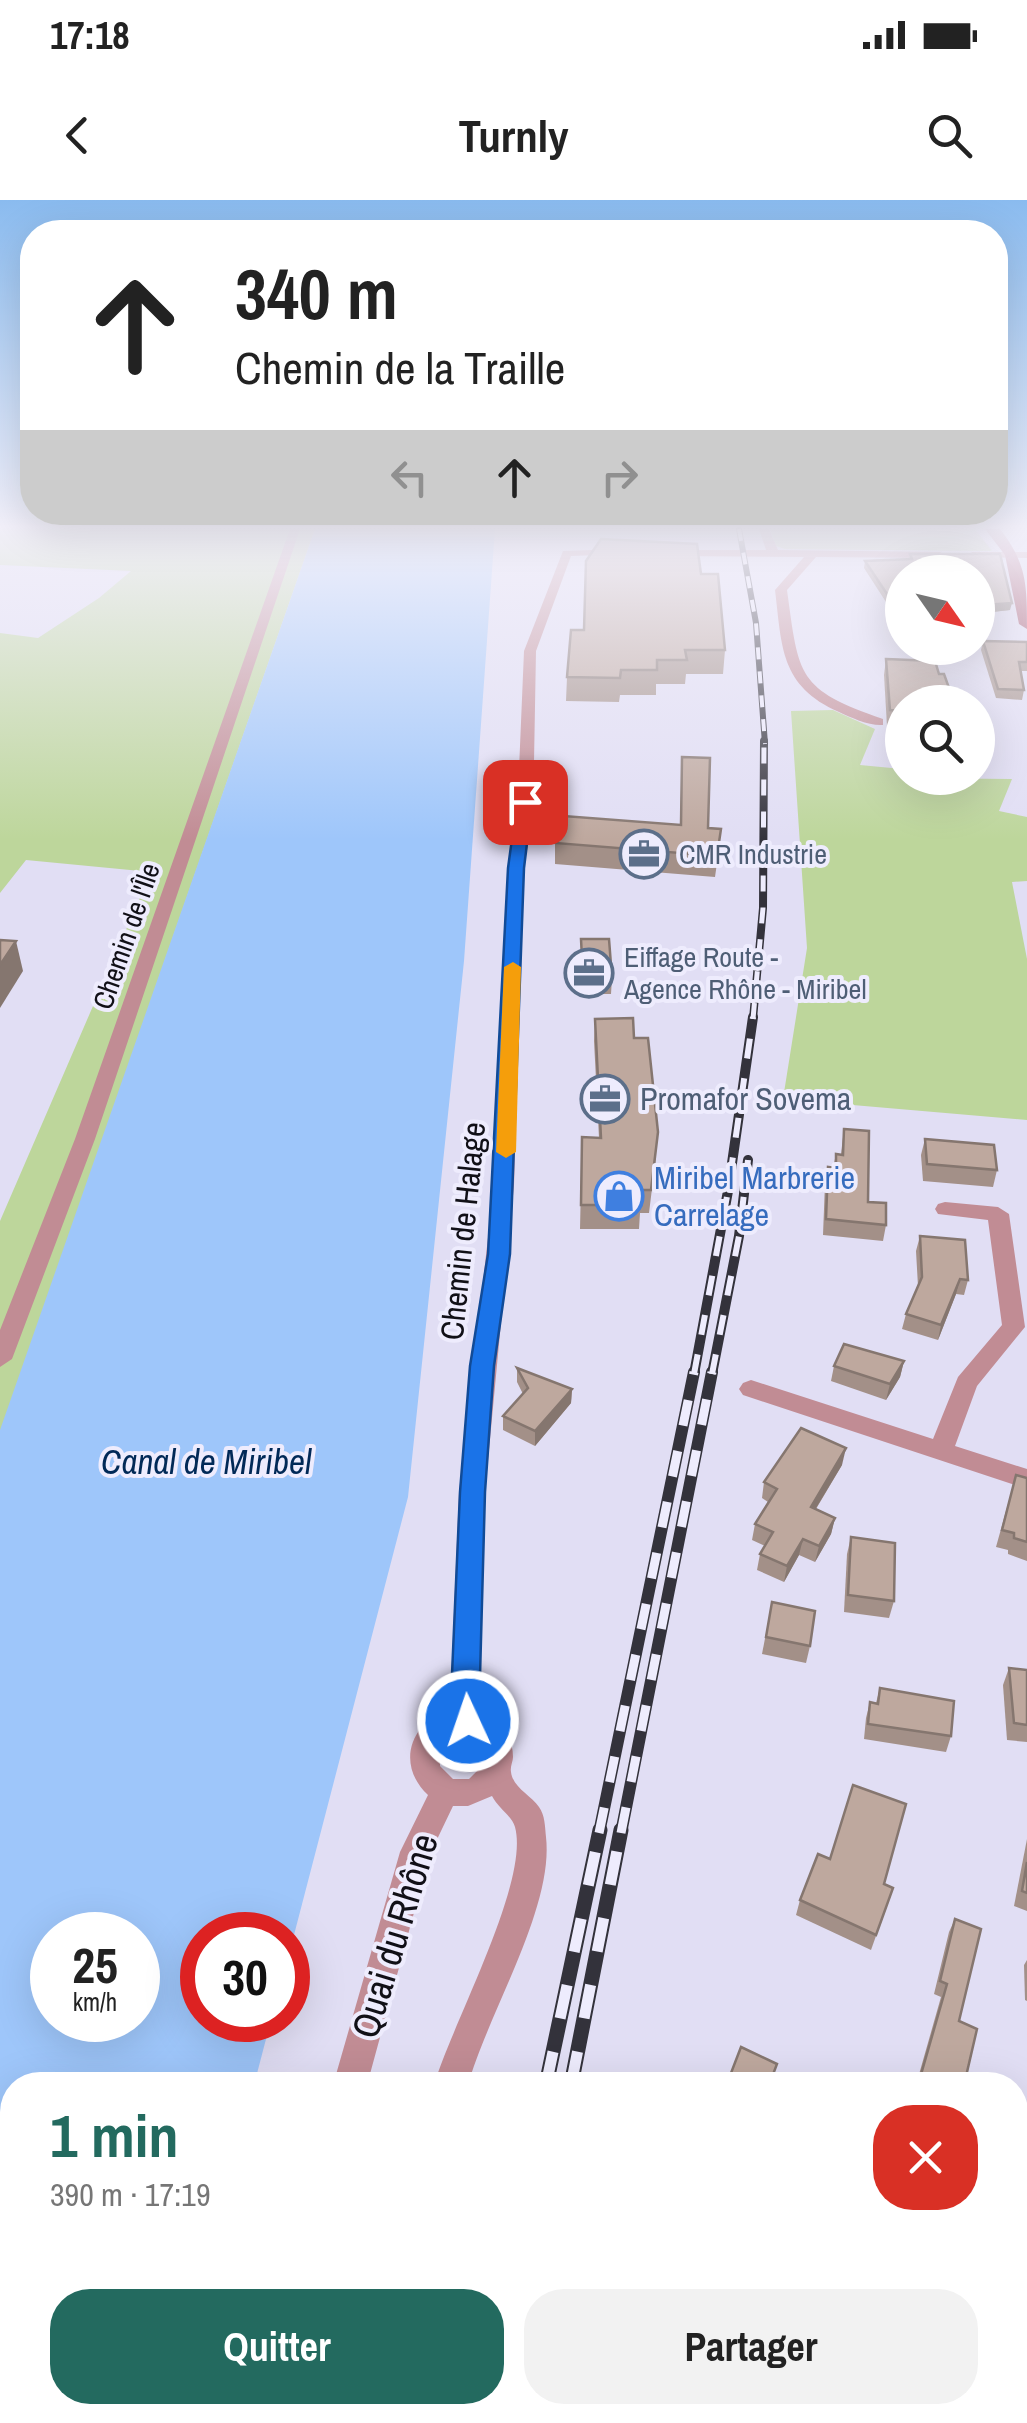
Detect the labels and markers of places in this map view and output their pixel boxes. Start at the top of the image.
pin [483,760,568,845]
office icon: CMR Industrie [618,828,670,880]
place label: CMR Industrie [679,835,827,873]
place label: Eiffage Route - Agence Rhône - Miribel [623,938,866,1008]
office icon: Eiffage Route - Agence Rhône - Miribel [563,947,615,999]
office icon: Promafor Sovema [579,1073,631,1125]
place label: Promafor Sovema [640,1077,852,1120]
place label: Miribel Marbrerie Carrelage [654,1156,855,1236]
shop icon: Miribel Marbrerie Carrelage [593,1170,645,1222]

